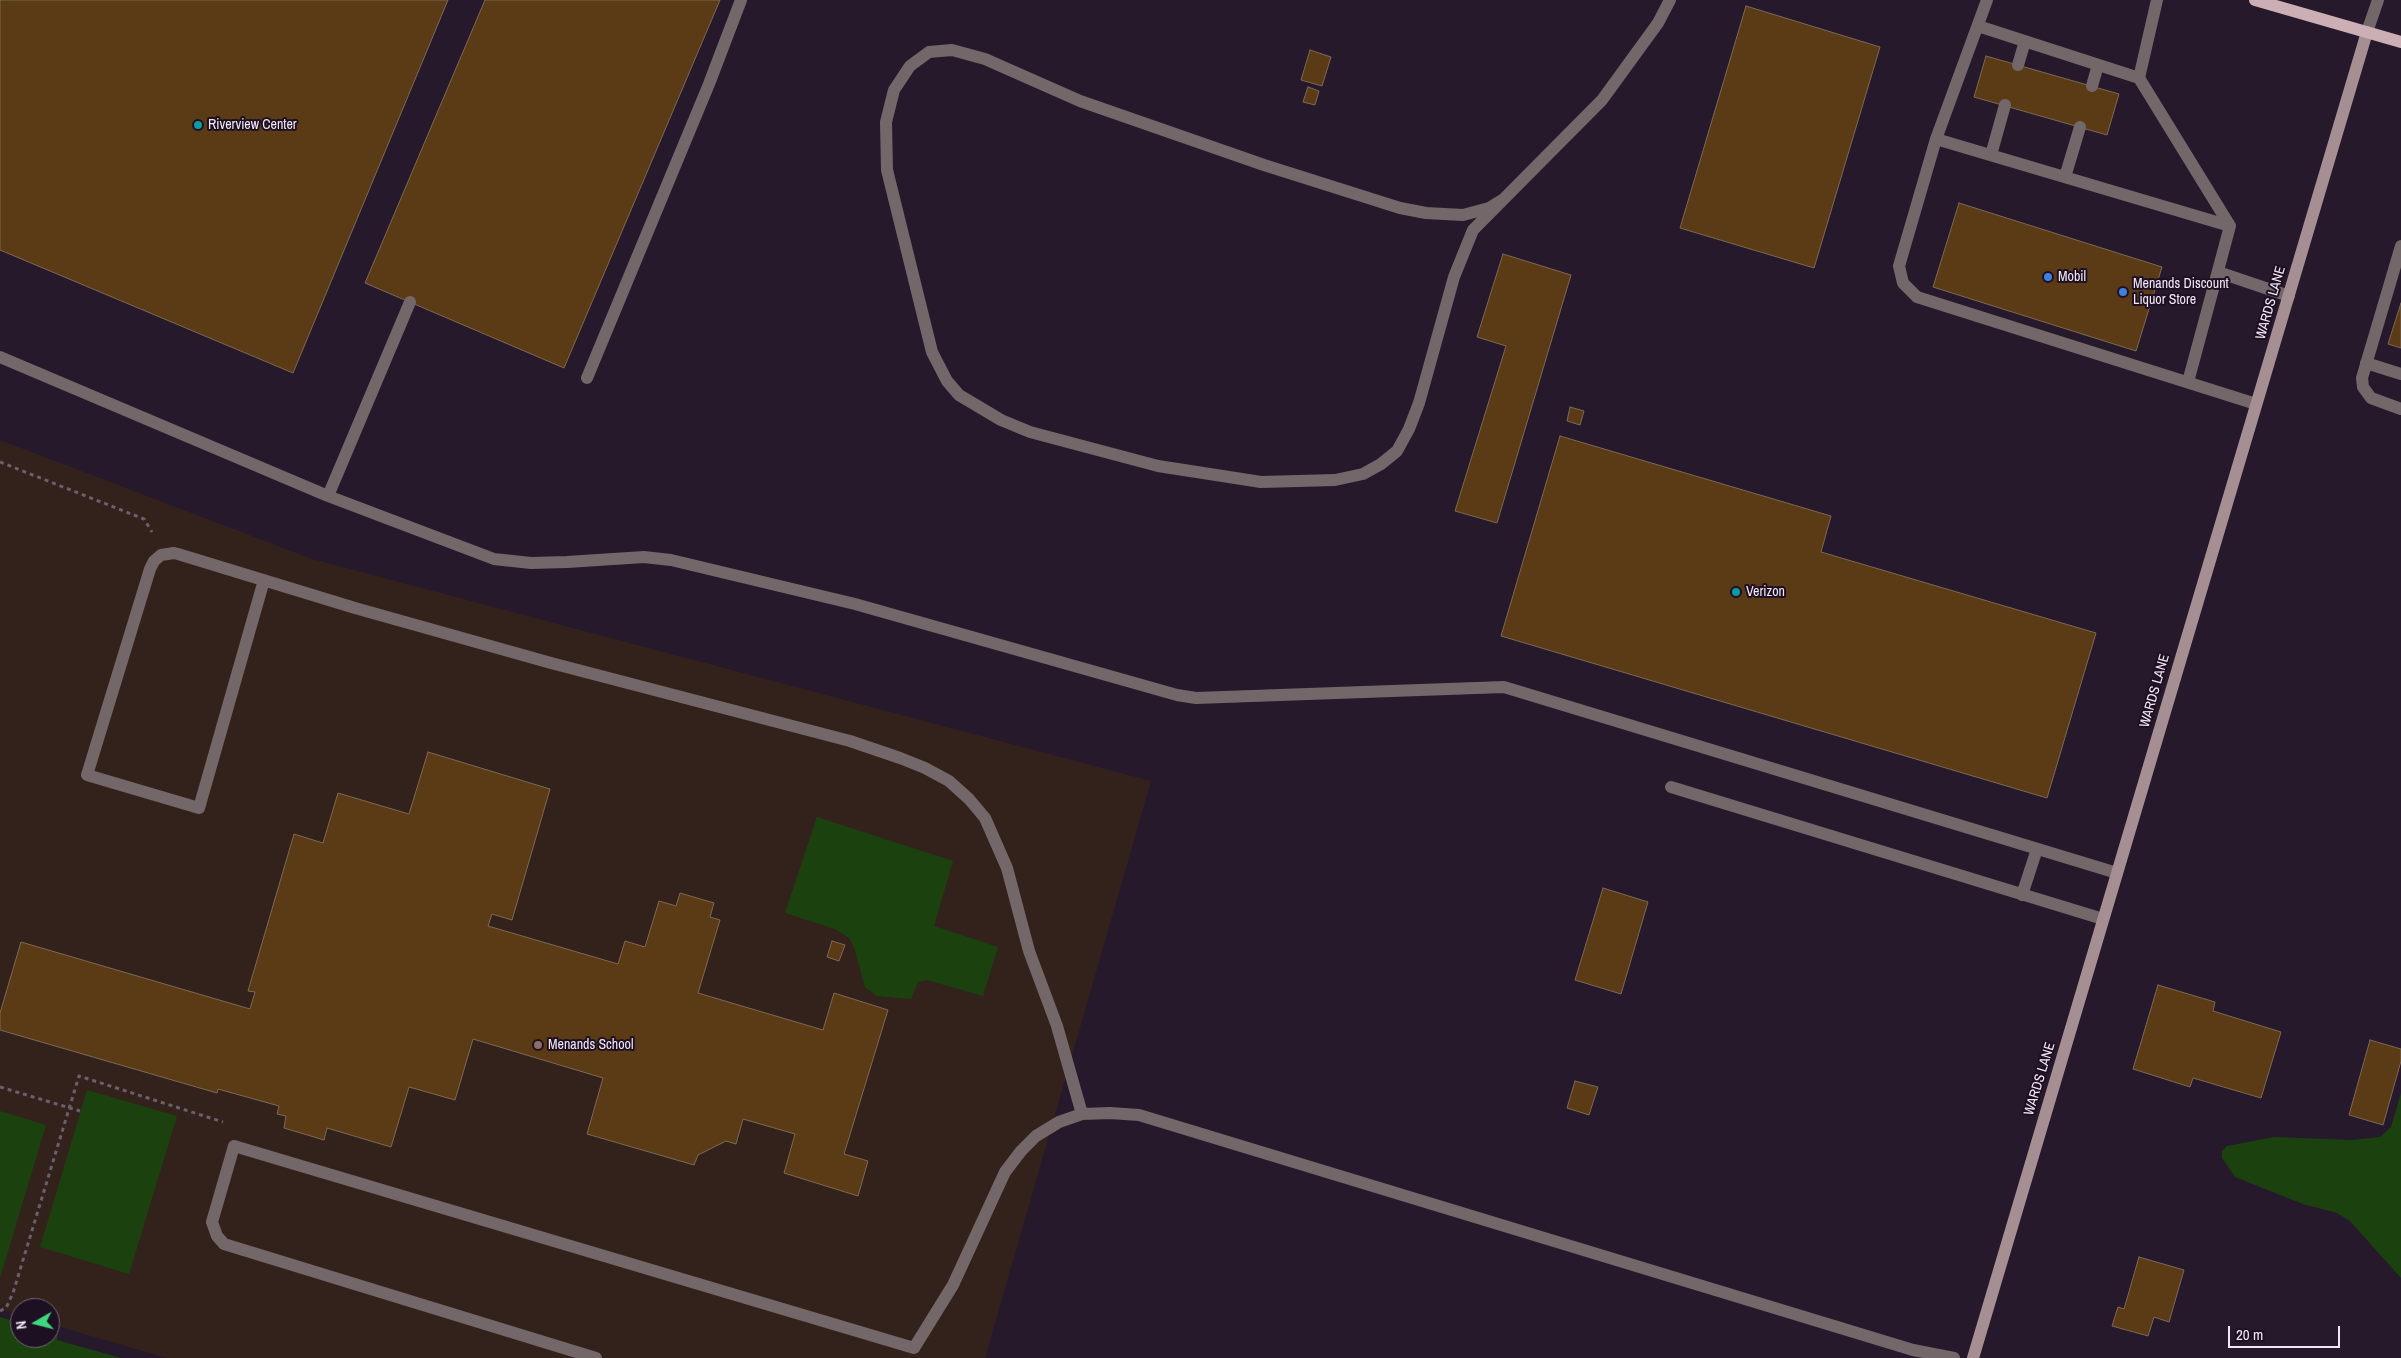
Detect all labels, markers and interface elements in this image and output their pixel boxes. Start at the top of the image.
place label: Riverview Center [208,117,297,133]
marker: Riverview Center [192,119,204,131]
street label: WARDS LANE [2253,264,2289,342]
place label: Mobil [2058,269,2086,285]
marker: Mobil [2042,271,2054,283]
place label: Menands Discount Liquor Store [2133,276,2229,308]
marker: Menands Discount Liquor Store [2117,286,2129,298]
place label: Verizon [1746,584,1785,600]
marker: Verizon [1730,586,1742,598]
street label: WARDS LANE [2137,652,2173,730]
place label: Menands School [548,1037,634,1053]
marker: Menands School [532,1039,544,1051]
street label: WARDS LANE [2021,1040,2059,1118]
north arrow [10,1298,60,1348]
scale bar [2231,1316,2344,1348]
text: N [12,1320,31,1330]
text: 20 m [2236,1324,2263,1345]

